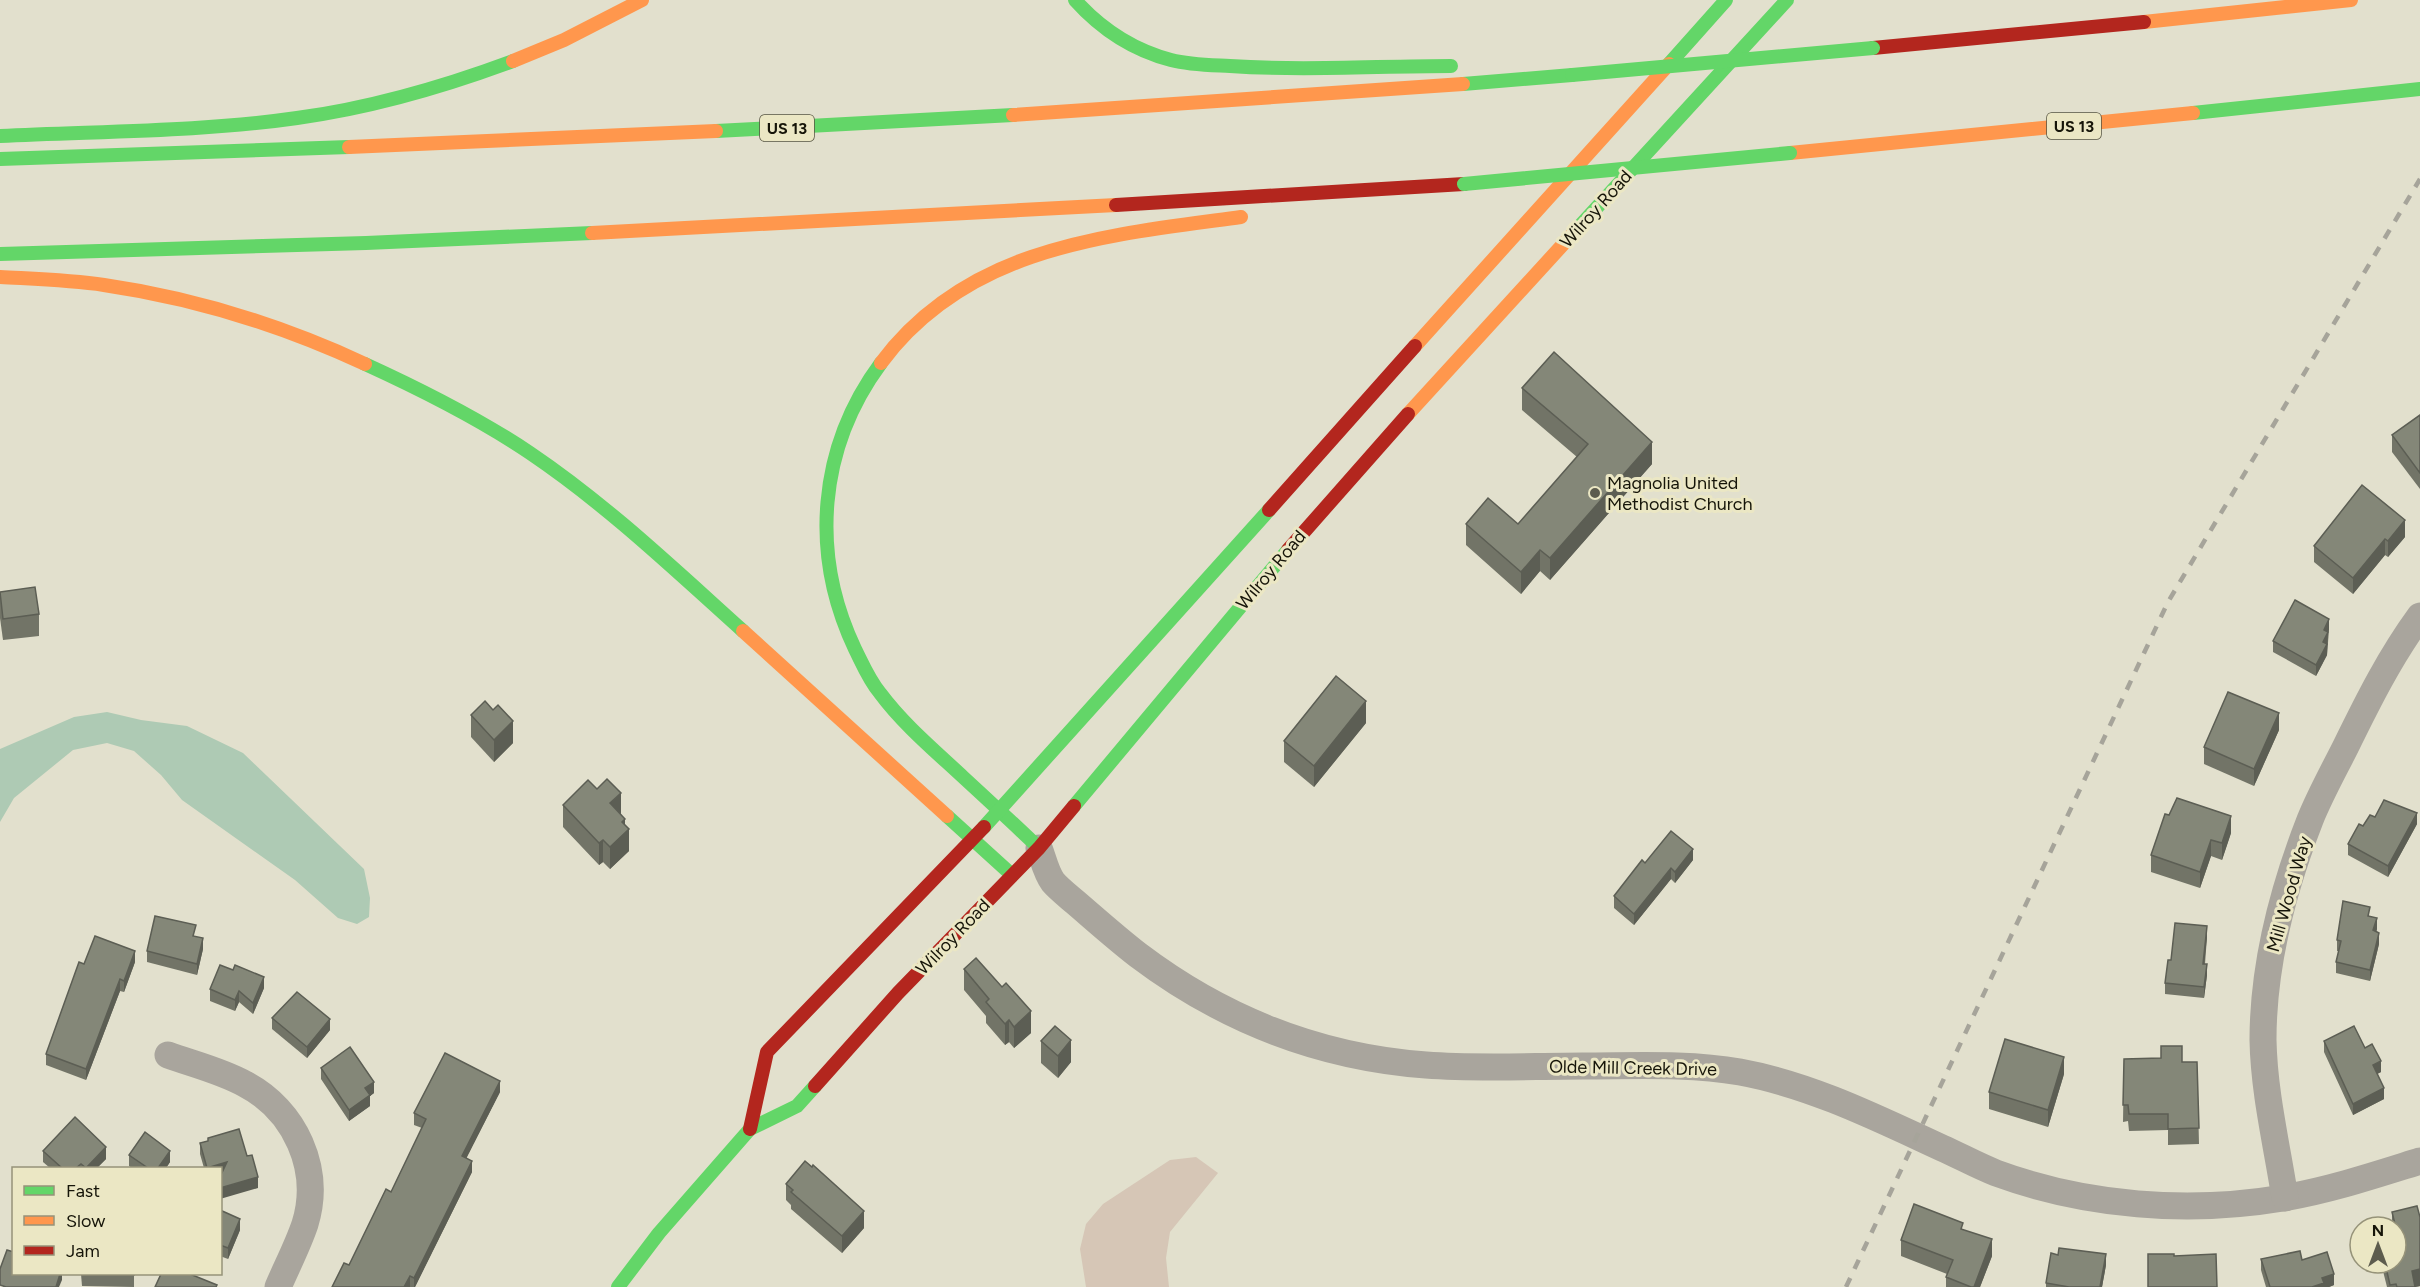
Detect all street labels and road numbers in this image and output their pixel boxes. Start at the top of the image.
road number: US 13 [2047,113,2101,139]
road number: US 13 [760,115,814,141]
street label: Wilroy Road [1555,166,1637,252]
street label: Wilroy Road [1231,526,1311,614]
street label: Mill Wood Way [2262,833,2316,954]
street label: Wilroy Road [911,894,995,980]
street label: Olde Mill Creek Drive [1549,1056,1717,1080]

